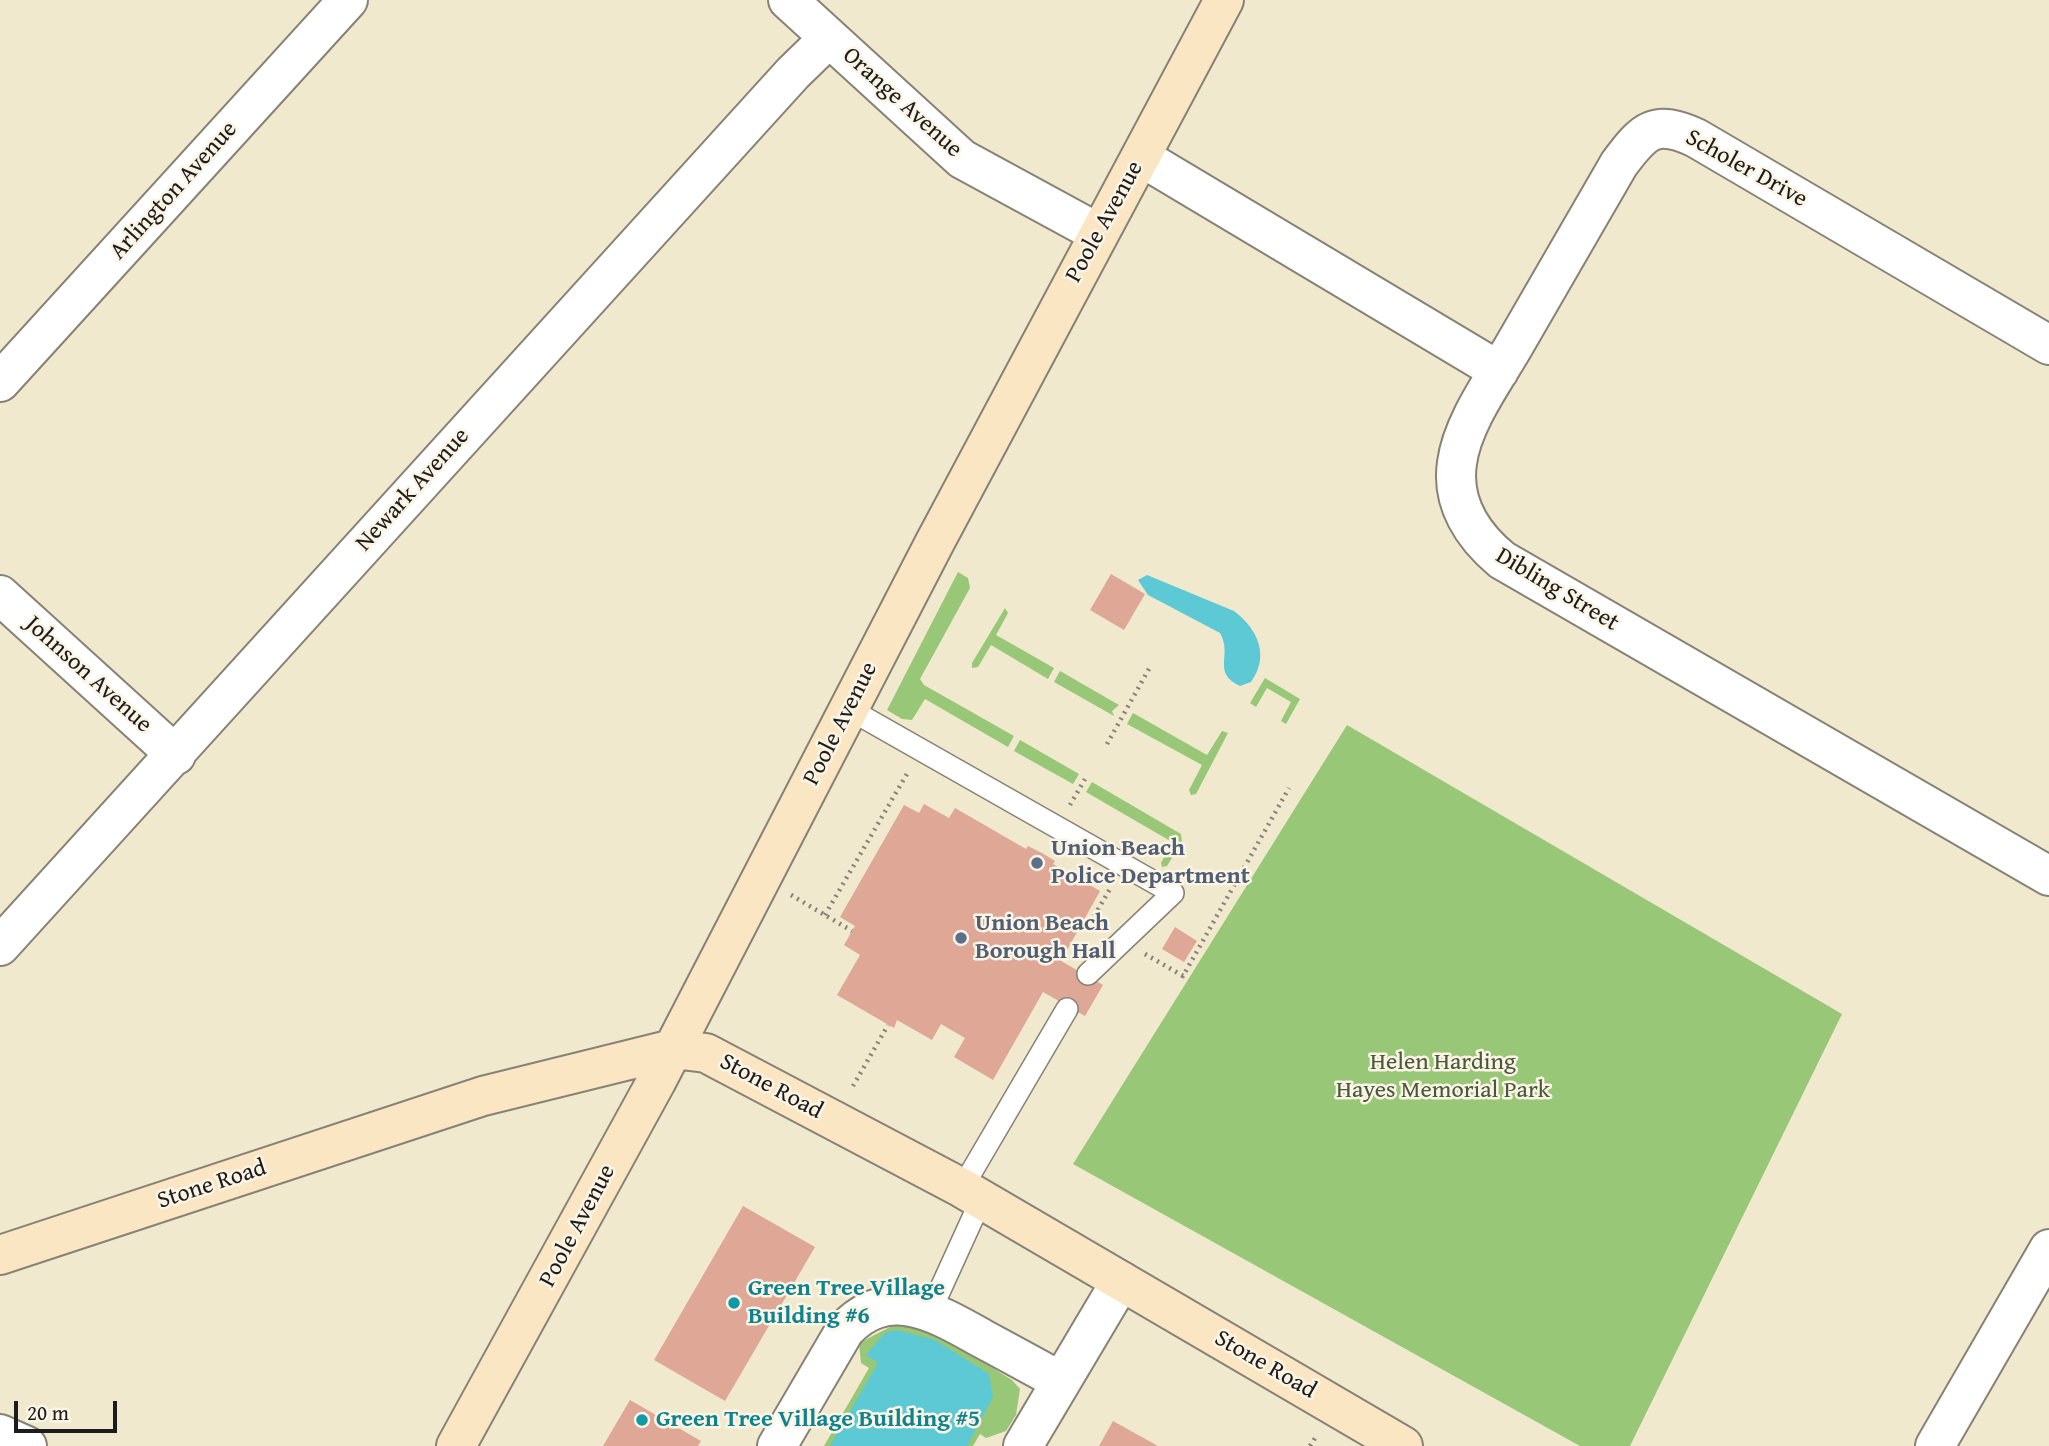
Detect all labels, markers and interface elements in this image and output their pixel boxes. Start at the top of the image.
street label: Orange Avenue [836,42,968,164]
street label: Arlington Avenue [104,116,244,266]
street label: Scholer Drive [1680,124,1812,214]
street label: Poole Avenue [1060,156,1150,288]
street label: Newark Avenue [350,422,476,558]
street label: Dibling Street [1490,542,1624,638]
street label: Johnson Avenue [19,610,157,740]
street label: Poole Avenue [798,658,884,790]
place label: Union Beach Police Department [1051,835,1250,891]
marker: Union Beach Police Department [1029,855,1045,871]
place label: Union Beach Borough Hall [975,910,1116,966]
marker: Union Beach Borough Hall [953,930,969,946]
street label: Stone Road [714,1048,828,1126]
park label: Helen Harding Hayes Memorial Park [1336,1049,1550,1105]
street label: Stone Road [154,1154,270,1216]
street label: Poole Avenue [534,1160,622,1292]
place label: Green Tree Village Building #6 [748,1275,945,1331]
marker: Green Tree Village Building #6 [726,1295,742,1311]
street label: Stone Road [1209,1324,1321,1406]
scale bar [18,1386,121,1430]
text: 20 m [27,1397,69,1428]
place label: Green Tree Village Building #5 [656,1406,980,1434]
marker: Green Tree Village Building #5 [634,1412,650,1428]

